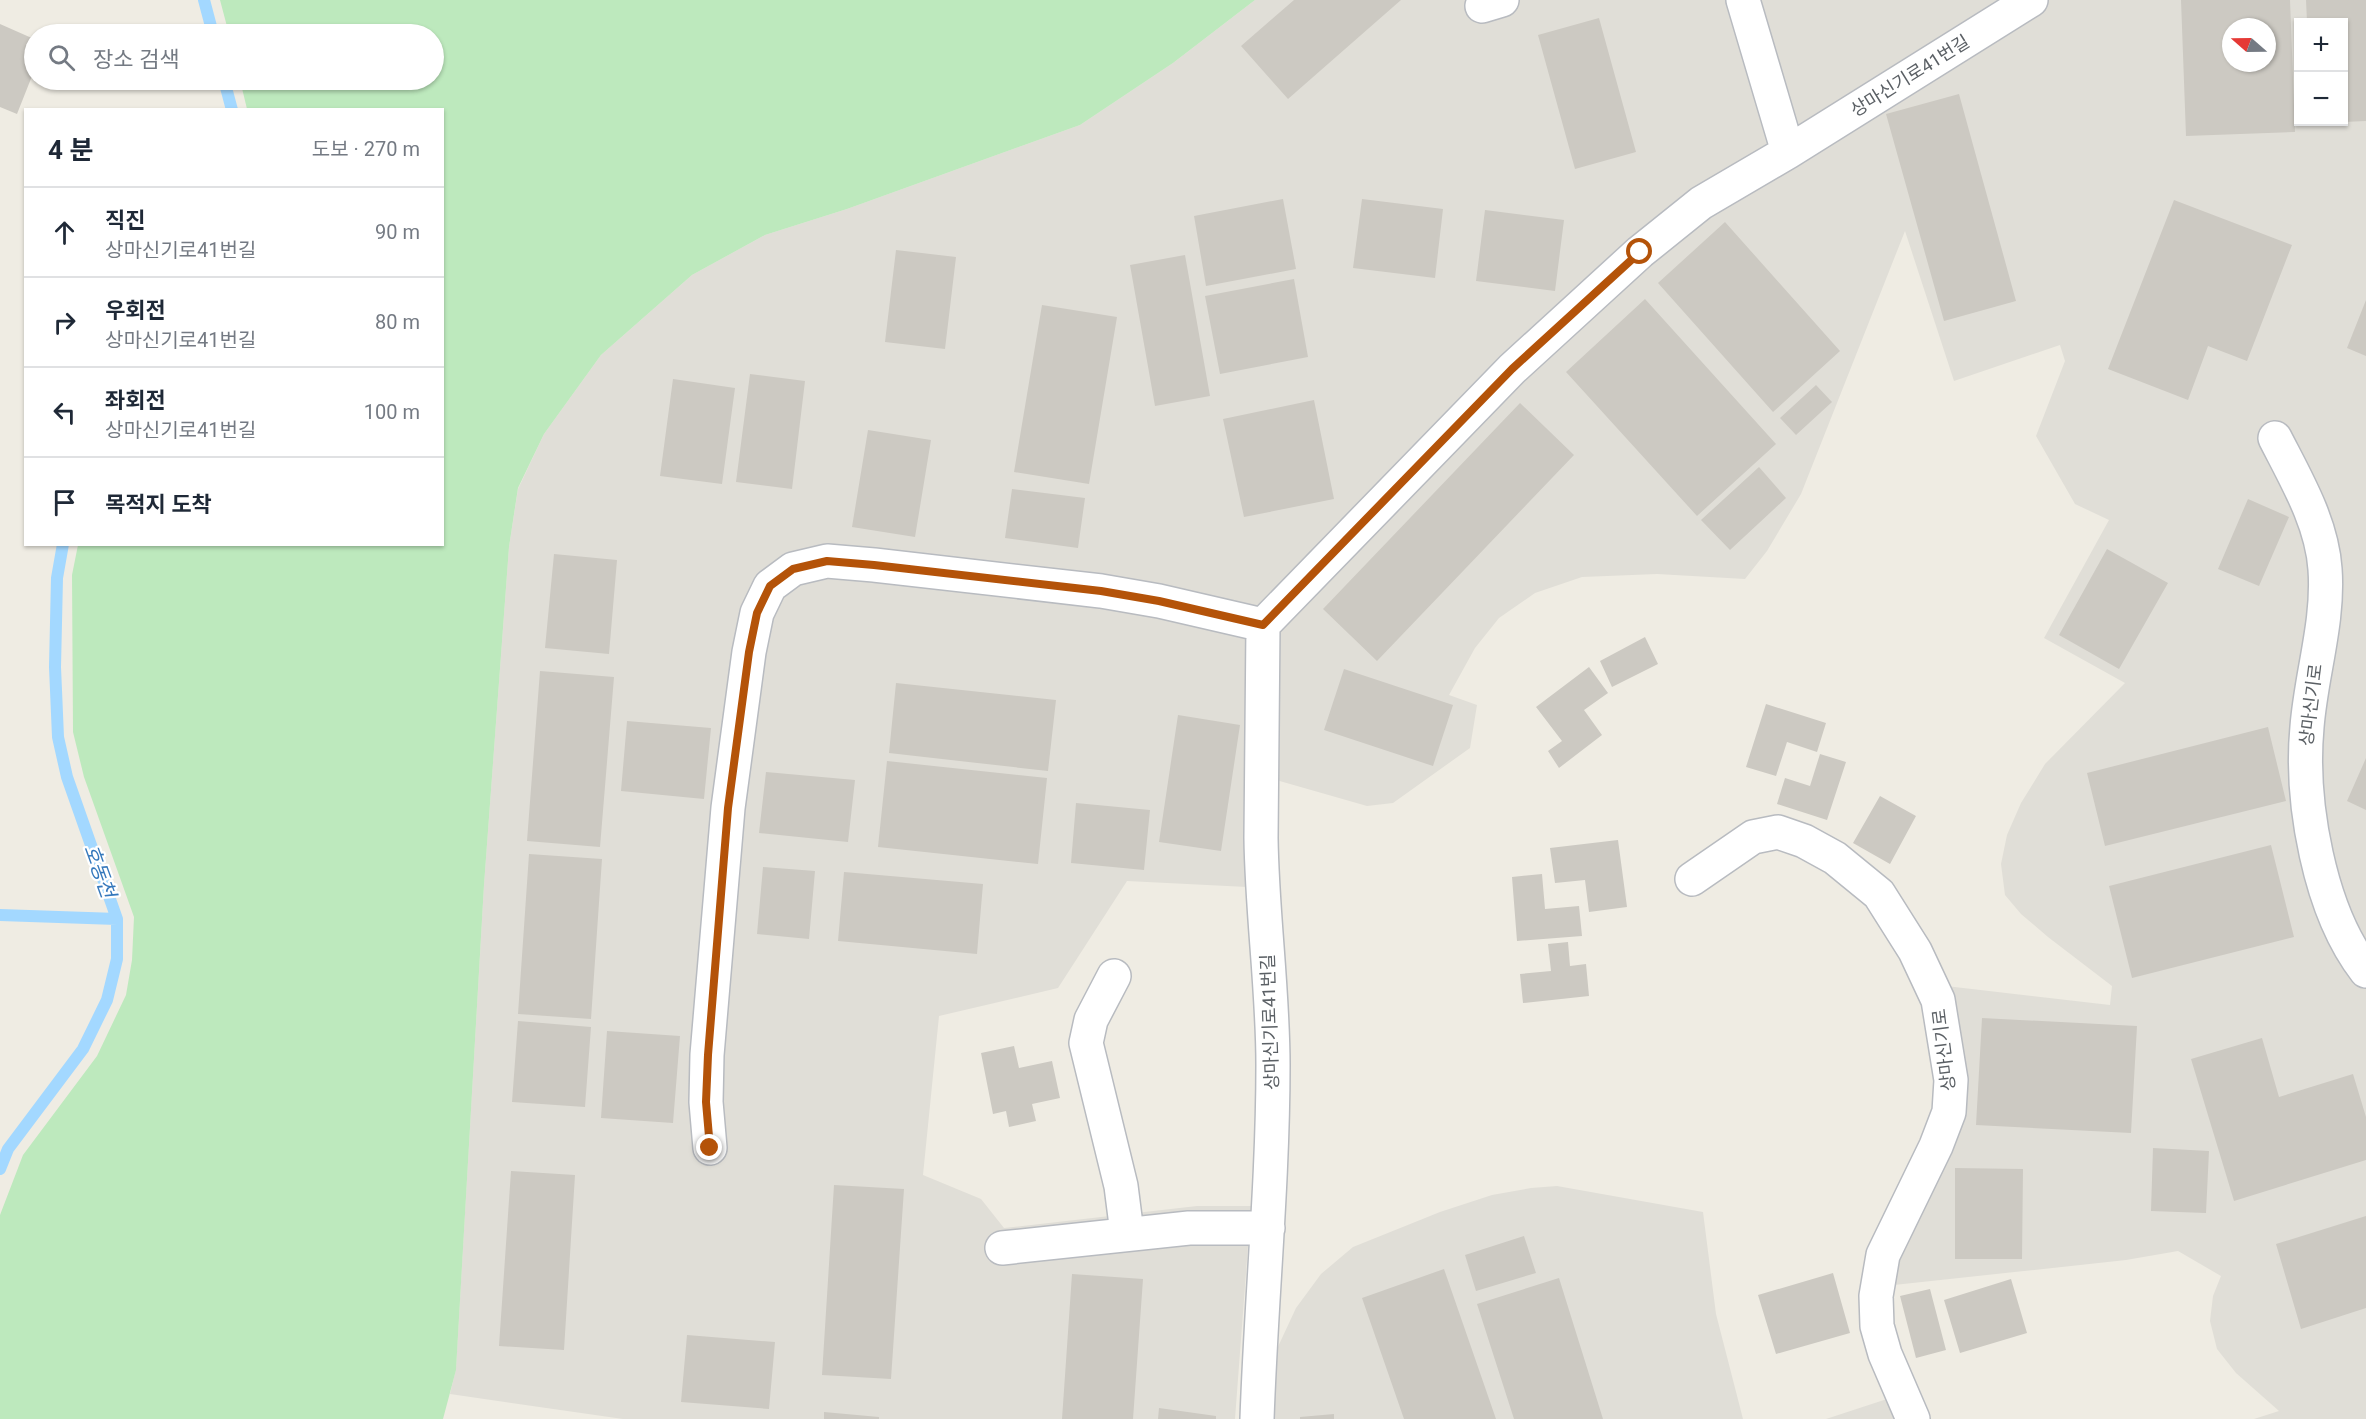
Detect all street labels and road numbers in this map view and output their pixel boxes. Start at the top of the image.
street label: 상마신기로41번길 [1846,31,1973,121]
street label: 상마신기로 [2295,663,2326,747]
street label: 상마신기로41번길 [1257,954,1282,1090]
street label: 상마신기로 [1928,1008,1959,1092]

